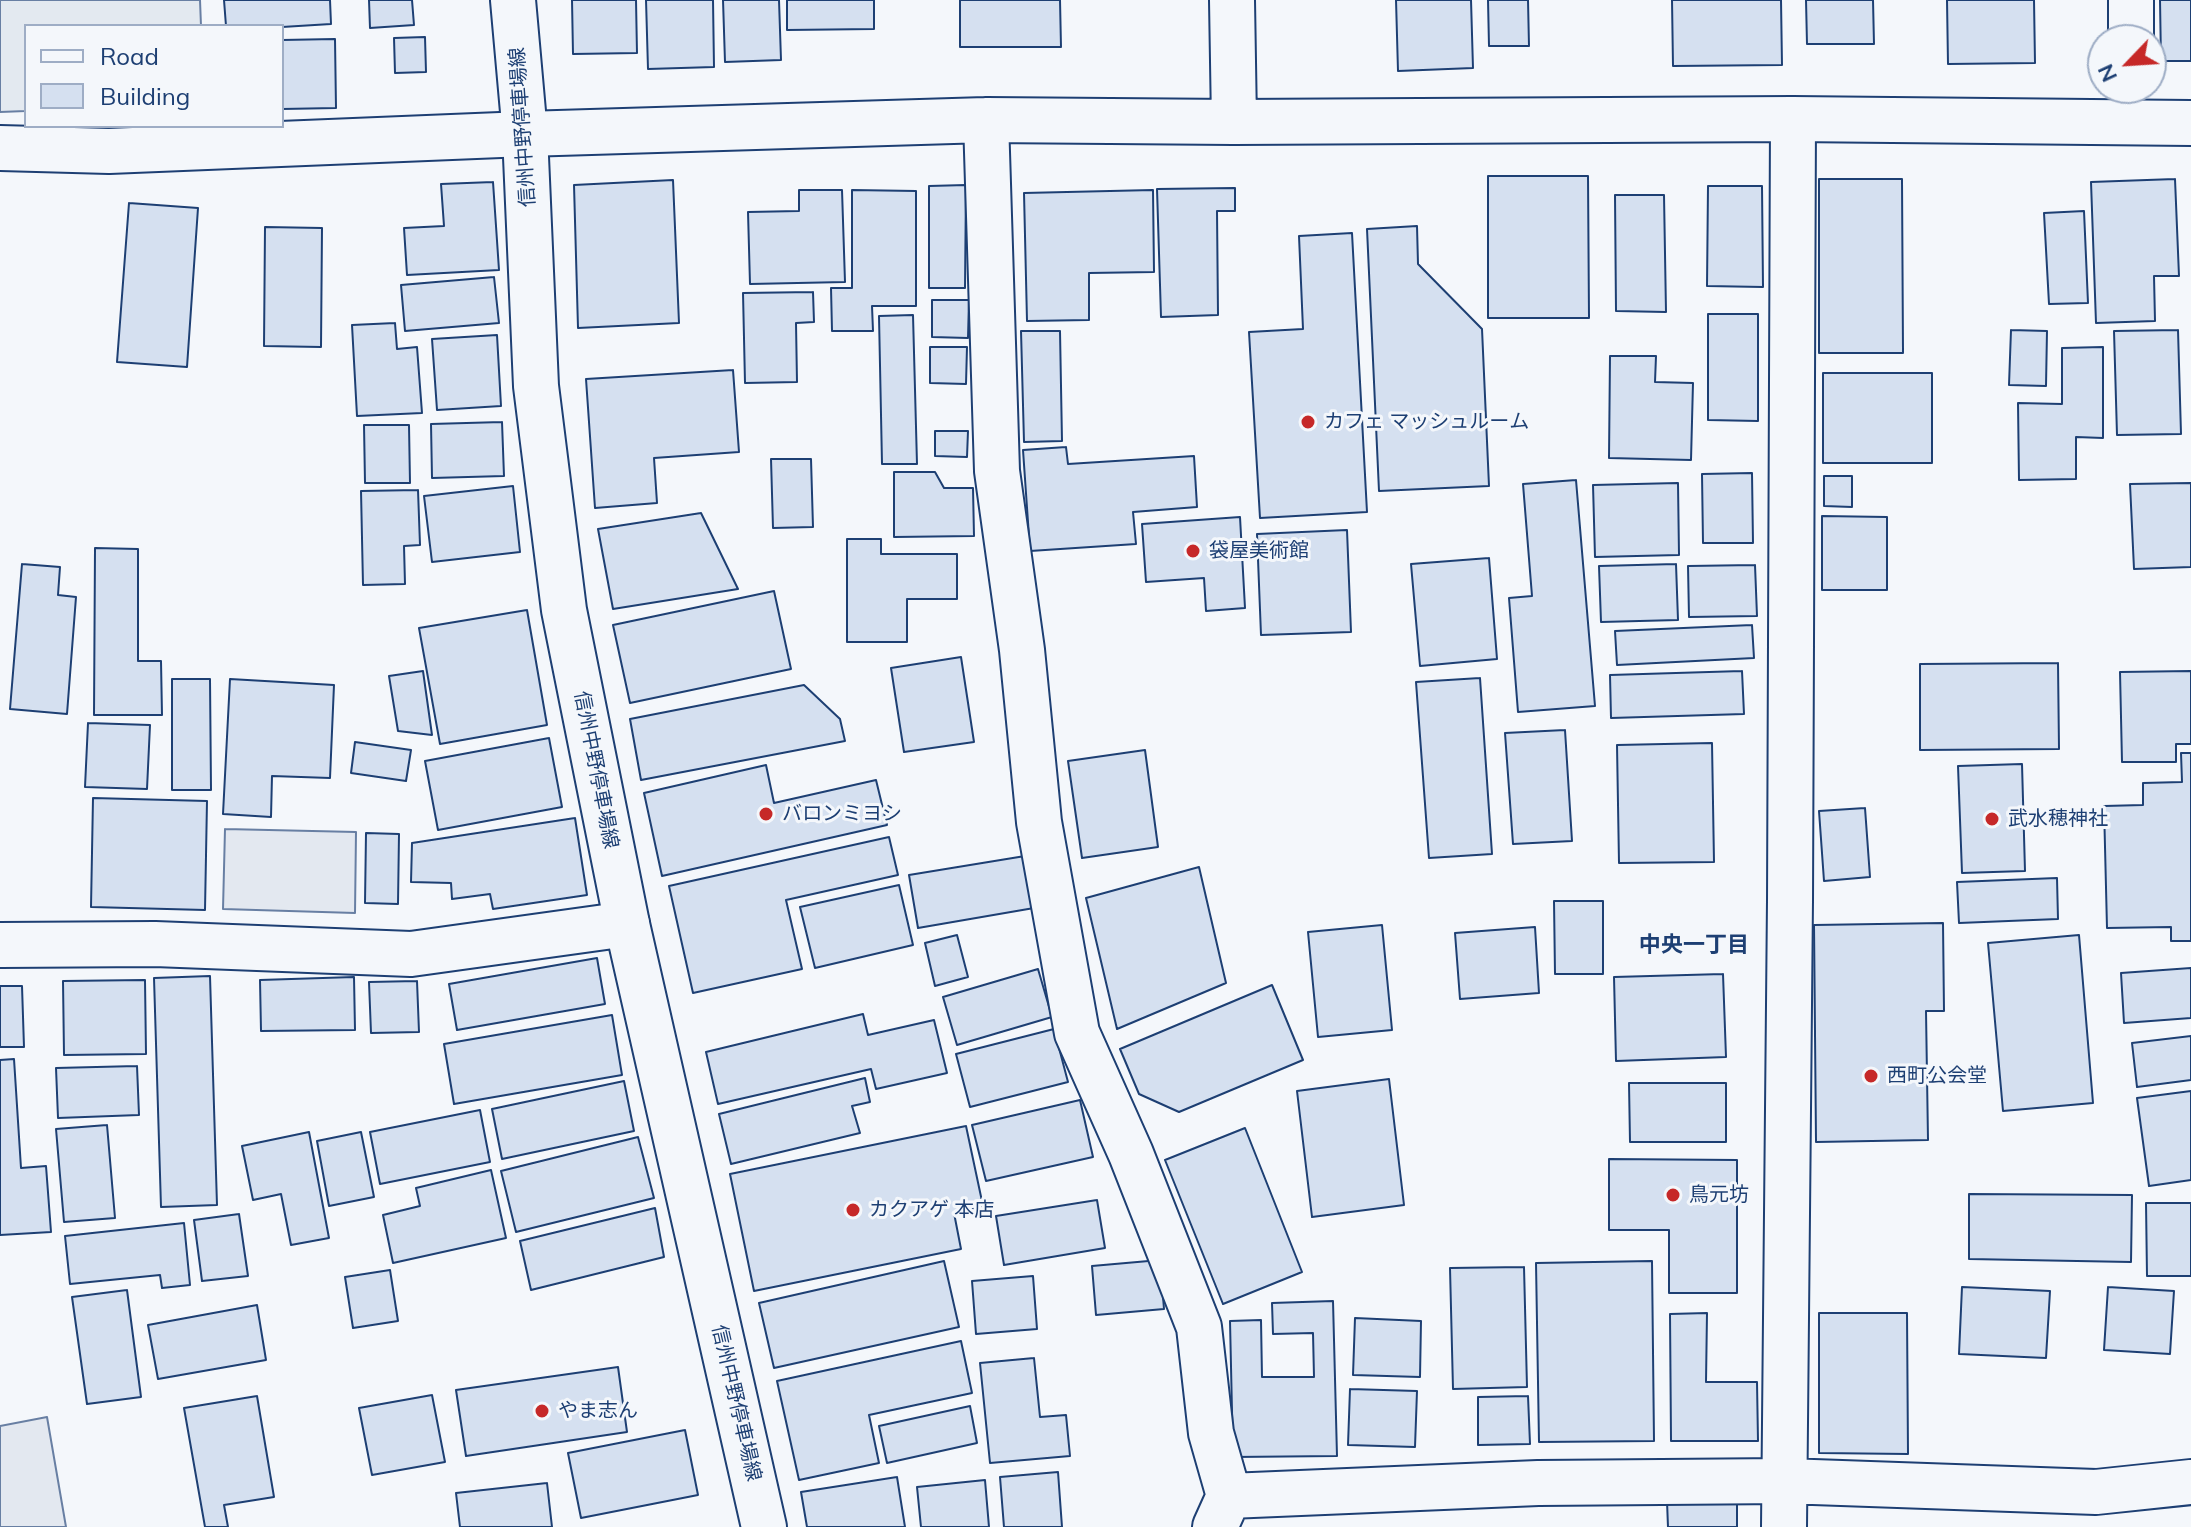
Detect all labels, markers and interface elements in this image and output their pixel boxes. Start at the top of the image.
legend [24,24,284,128]
north arrow [2087,24,2167,104]
text: Road [100,41,159,71]
street label: 信州中野停車場線 [505,46,541,208]
text: N [2091,60,2123,87]
text: Building [100,81,190,111]
place label: カフェ マッシュルーム [1324,410,1529,434]
marker: カフェ マッシュルーム [1299,413,1317,431]
place label: 袋屋美術館 [1209,539,1309,563]
marker: 袋屋美術館 [1184,542,1202,560]
street label: 信州中野停車場線 [569,689,623,851]
place label: バロンミヨシ [782,802,902,826]
marker: バロンミヨシ [757,805,775,823]
place label: 武水穂神社 [2008,807,2108,831]
marker: 武水穂神社 [1983,810,2001,828]
district label: 中央一丁目 [1639,932,1749,958]
place label: 西町公会堂 [1887,1064,1987,1088]
marker: 西町公会堂 [1862,1067,1880,1085]
place label: 鳥元坊 [1689,1183,1749,1207]
marker: 鳥元坊 [1664,1186,1682,1204]
place label: カクアゲ 本店 [869,1198,994,1222]
marker: カクアゲ 本店 [844,1201,862,1219]
street label: 信州中野停車場線 [706,1322,766,1484]
place label: やま志ん [558,1399,638,1423]
marker: やま志ん [533,1402,551,1420]

